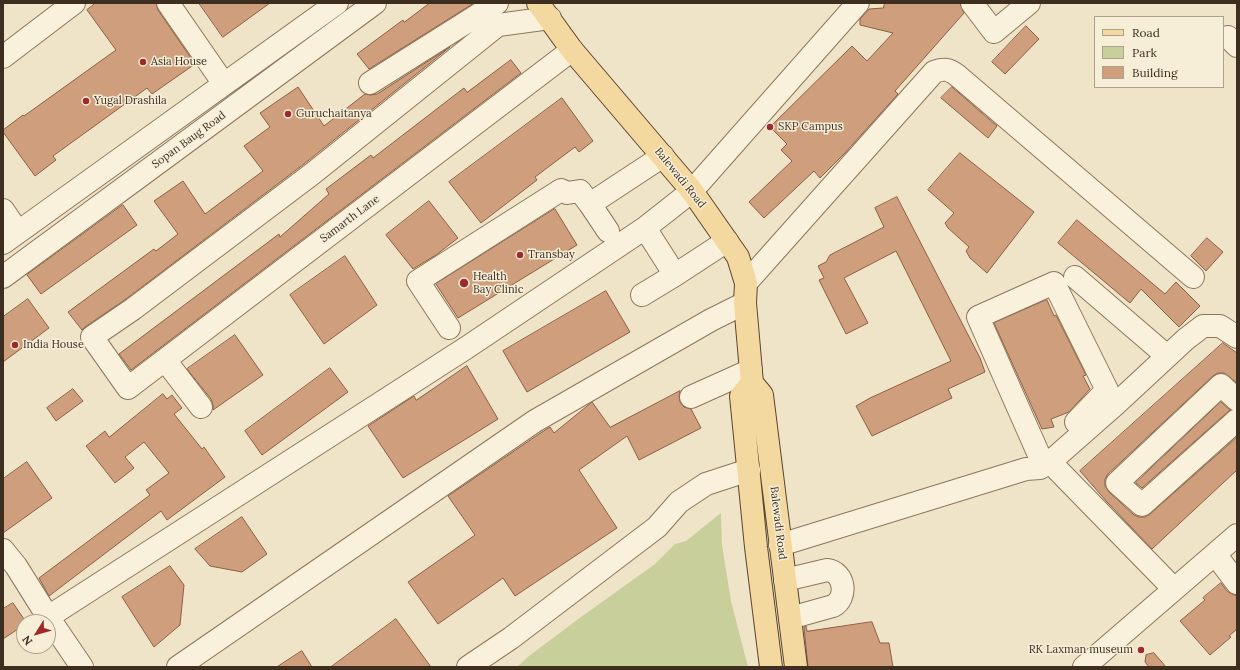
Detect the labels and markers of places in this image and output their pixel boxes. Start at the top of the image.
place label: Asia House [151,55,207,69]
marker: Asia House [138,57,148,67]
place label: Yugal Drashila [94,94,167,108]
marker: Yugal Drashila [81,96,91,106]
place label: Guruchaitanya [296,107,372,121]
marker: Guruchaitanya [283,109,293,119]
place label: SKP Campus [778,120,843,134]
marker: SKP Campus [765,122,775,132]
place label: Transbay [528,248,575,262]
marker: Transbay [515,250,525,260]
place label: Health Bay Clinic [473,270,524,296]
marker: Health Bay Clinic [458,277,470,289]
place label: India House [23,338,84,352]
marker: India House [10,340,20,350]
place label: RK Laxman museum [1029,643,1133,657]
marker: RK Laxman museum [1136,645,1146,655]

